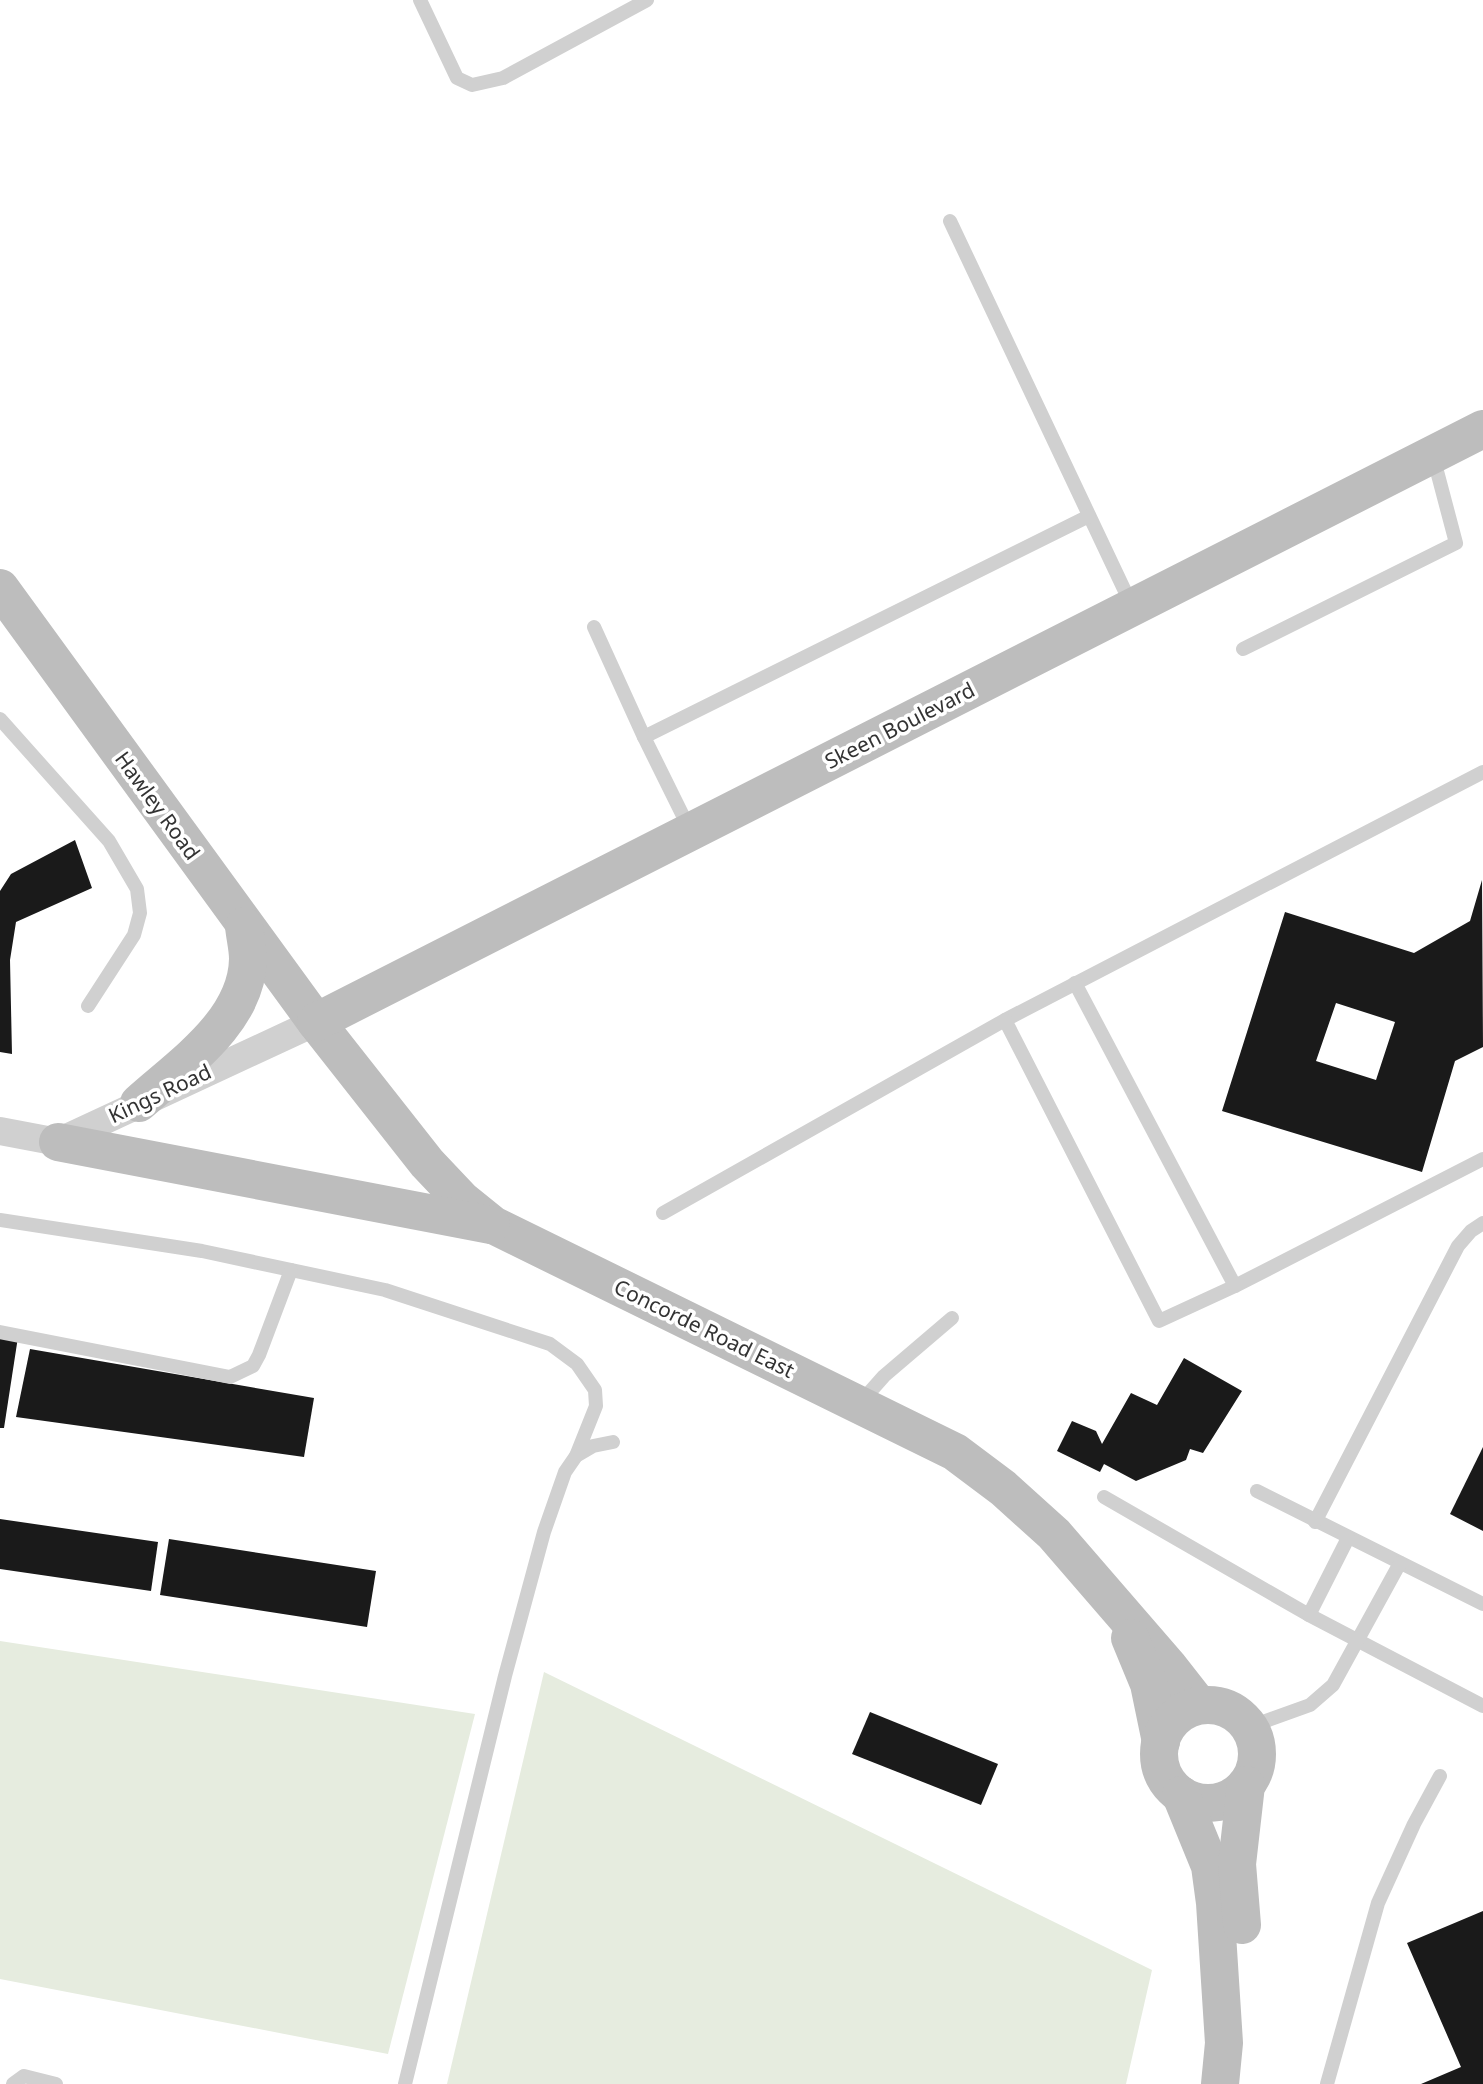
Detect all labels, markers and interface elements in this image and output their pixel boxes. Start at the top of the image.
street label: Skeen Boulevard [820,675,979,775]
street label: Hawley Road [109,746,207,865]
street label: Kings Road [104,1057,215,1129]
street label: Concorde Road East [610,1272,800,1384]

